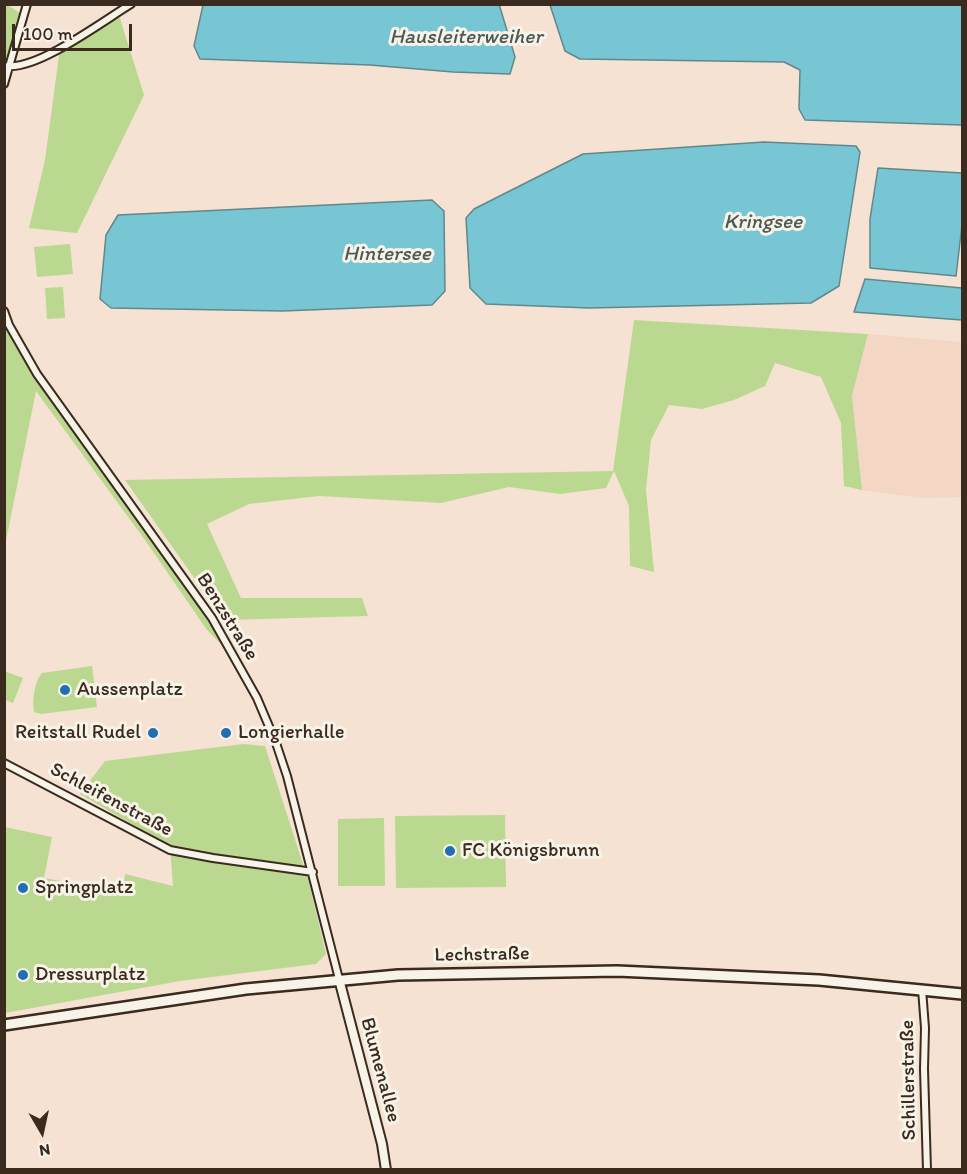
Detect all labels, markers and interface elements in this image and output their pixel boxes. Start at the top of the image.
scale bar [15,12,135,50]
text: 100 m [23,23,73,45]
water label: Hausleiterweiher [389,25,543,51]
water label: Kringsee [724,210,802,236]
water label: Hintersee [343,242,431,268]
street label: Benzstraße [191,569,263,665]
place label: Aussenplatz [77,678,183,702]
marker: Aussenplatz [58,683,72,697]
place label: Reitstall Rudel [15,721,141,745]
place label: Longierhalle [238,721,344,745]
marker: Reitstall Rudel [146,726,160,740]
marker: Longierhalle [219,726,233,740]
street label: Schleifenstraße [46,758,176,842]
place label: FC Königsbrunn [462,839,600,863]
marker: FC Königsbrunn [443,844,457,858]
place label: Springplatz [35,876,133,900]
marker: Springplatz [16,881,30,895]
street label: Lechstraße [434,942,530,968]
place label: Dressurplatz [35,963,145,987]
marker: Dressurplatz [16,968,30,982]
street label: Blumenallee [355,1015,405,1125]
street label: Schillerstraße [896,1020,922,1140]
north arrow [12,1102,72,1162]
text: N [38,1140,52,1161]

